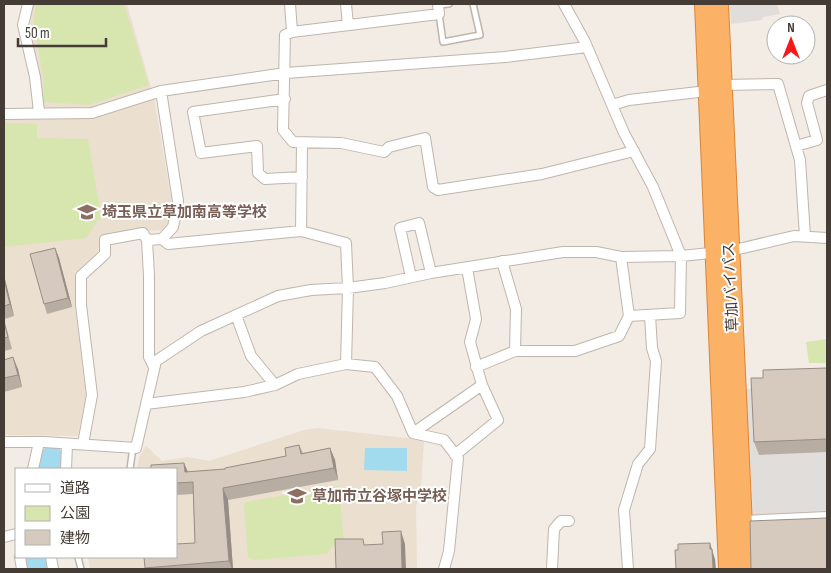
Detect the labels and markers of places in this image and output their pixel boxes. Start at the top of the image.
school or university icon: 埼玉県立草加南高等学校 [76,201,98,223]
place label: 埼玉県立草加南高等学校 [102,203,267,222]
school or university icon: 草加市立谷塚中学校 [286,485,308,507]
place label: 草加市立谷塚中学校 [312,487,447,506]

